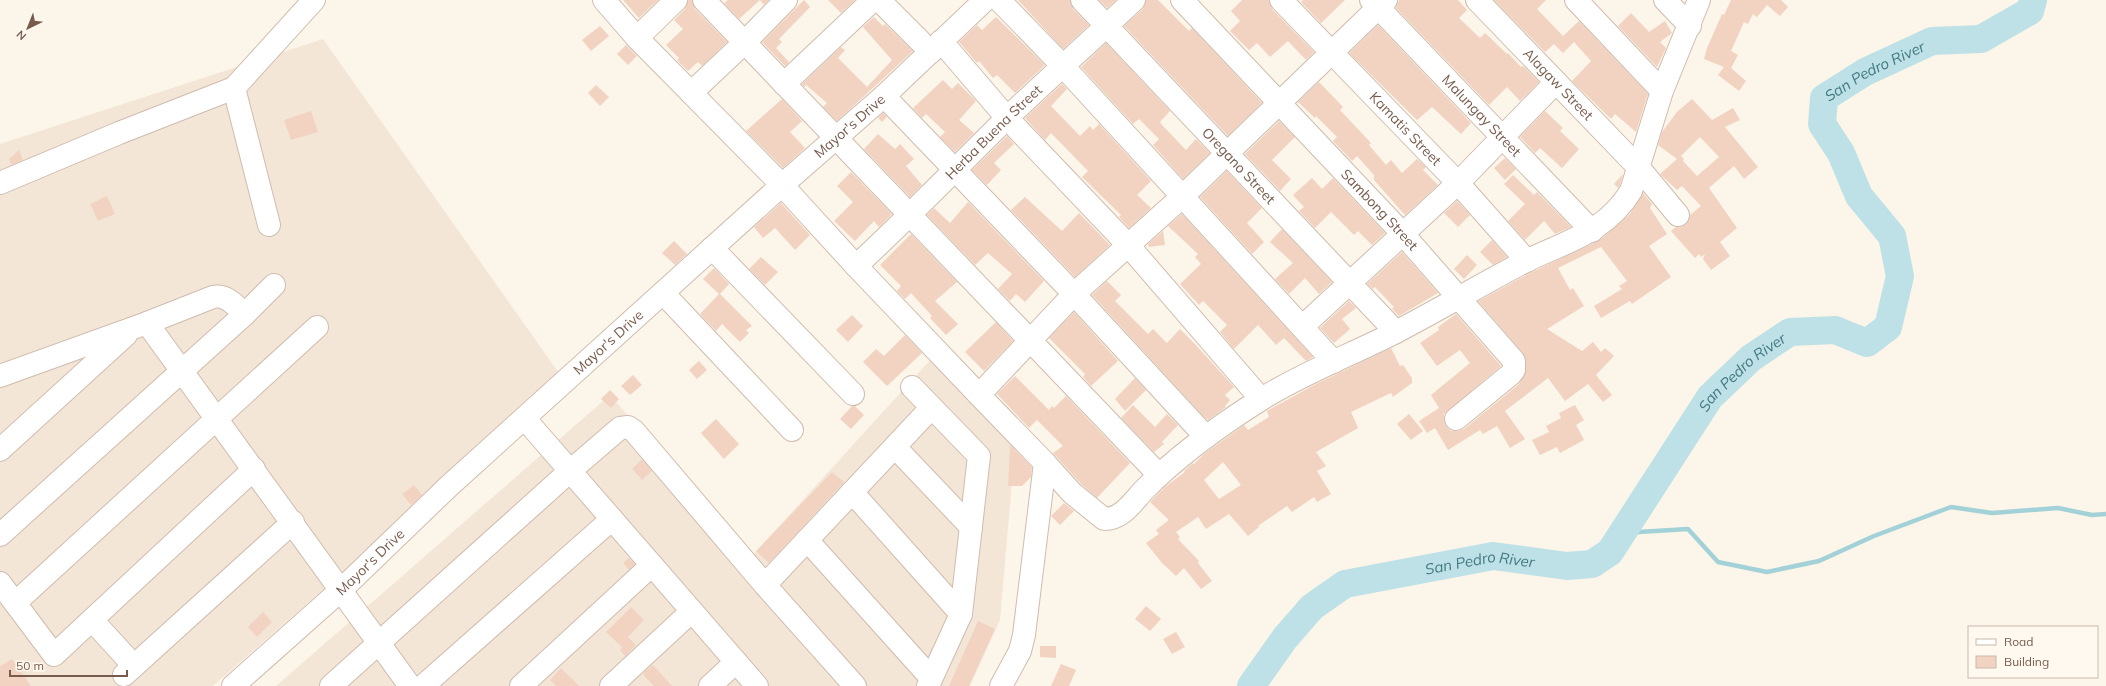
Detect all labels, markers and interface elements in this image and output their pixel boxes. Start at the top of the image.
north arrow [8,8,48,48]
text: N [13,27,29,43]
water label: San Pedro River [1821,36,1928,105]
street label: Alagaw Street [1519,44,1597,124]
street label: Malungay Street [1438,71,1525,160]
street label: Herba Buena Street [941,81,1046,183]
street label: Kamatis Street [1366,88,1445,169]
street label: Mayor's Drive [810,90,889,162]
street label: Oregano Street [1198,124,1279,208]
street label: Sambong Street [1337,165,1422,254]
street label: Mayor's Drive [569,306,647,378]
water label: San Pedro River [1694,328,1789,415]
street label: Mayor's Drive [332,525,408,599]
water label: San Pedro River [1423,546,1536,578]
legend [1968,626,2098,678]
text: Road [2004,634,2033,649]
scale bar [10,652,127,678]
text: Building [2004,654,2049,669]
text: 50 m [16,658,44,673]

